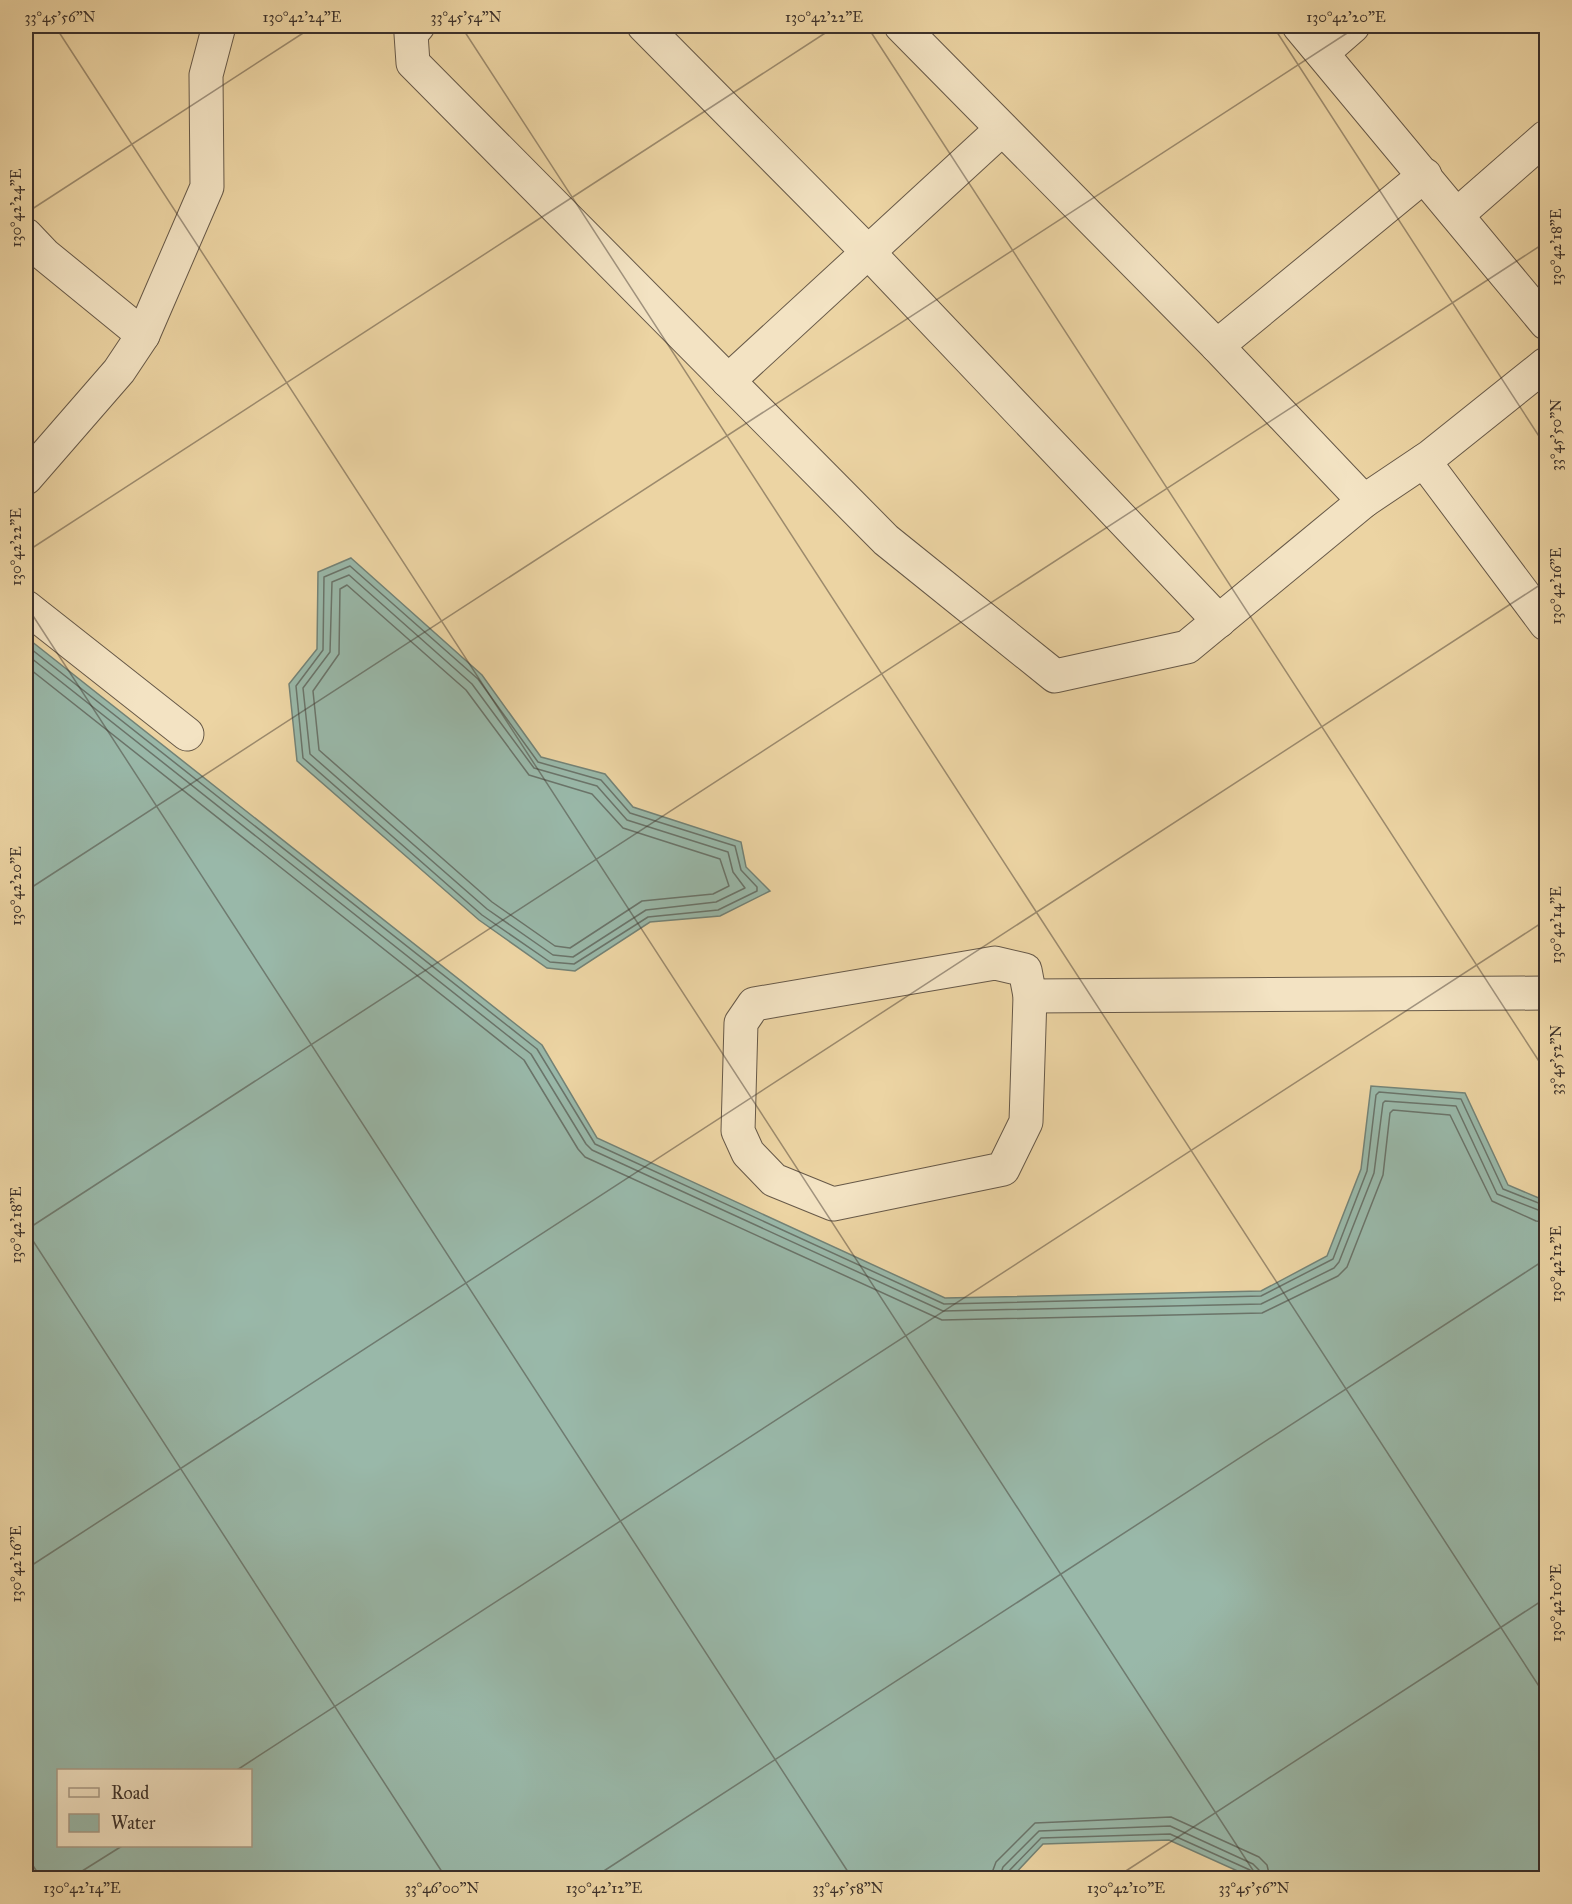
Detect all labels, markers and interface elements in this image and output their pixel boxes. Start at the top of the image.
text: 33°45'56"N [25,8,96,26]
text: 130°42'24"E [262,8,342,26]
text: 33°45'54"N [430,8,502,26]
text: 130°42'22"E [785,8,863,26]
text: 130°42'20"E [1306,8,1386,26]
text: 130°42'24"E [7,168,25,248]
text: 130°42'18"E [1547,208,1565,286]
text: 33°45'50"N [1547,399,1565,471]
text: 130°42'22"E [7,508,25,586]
text: 130°42'16"E [1547,547,1565,624]
text: 130°42'20"E [7,846,25,926]
text: 130°42'14"E [1547,886,1565,964]
text: 33°45'52"N [1547,1024,1565,1095]
text: 130°42'18"E [7,1186,25,1264]
text: 130°42'12"E [1547,1225,1565,1302]
text: 130°42'16"E [7,1525,25,1602]
text: 130°42'10"E [1547,1564,1565,1642]
legend [57,1769,252,1847]
text: Road [111,1782,149,1804]
text: Water [111,1812,156,1834]
text: 130°42'14"E [43,1879,121,1897]
text: 33°46'00"N [405,1879,479,1897]
text: 130°42'12"E [566,1879,643,1897]
text: 33°45'58"N [812,1879,884,1897]
text: 130°42'10"E [1087,1879,1165,1897]
text: 33°45'56"N [1219,1879,1290,1897]

